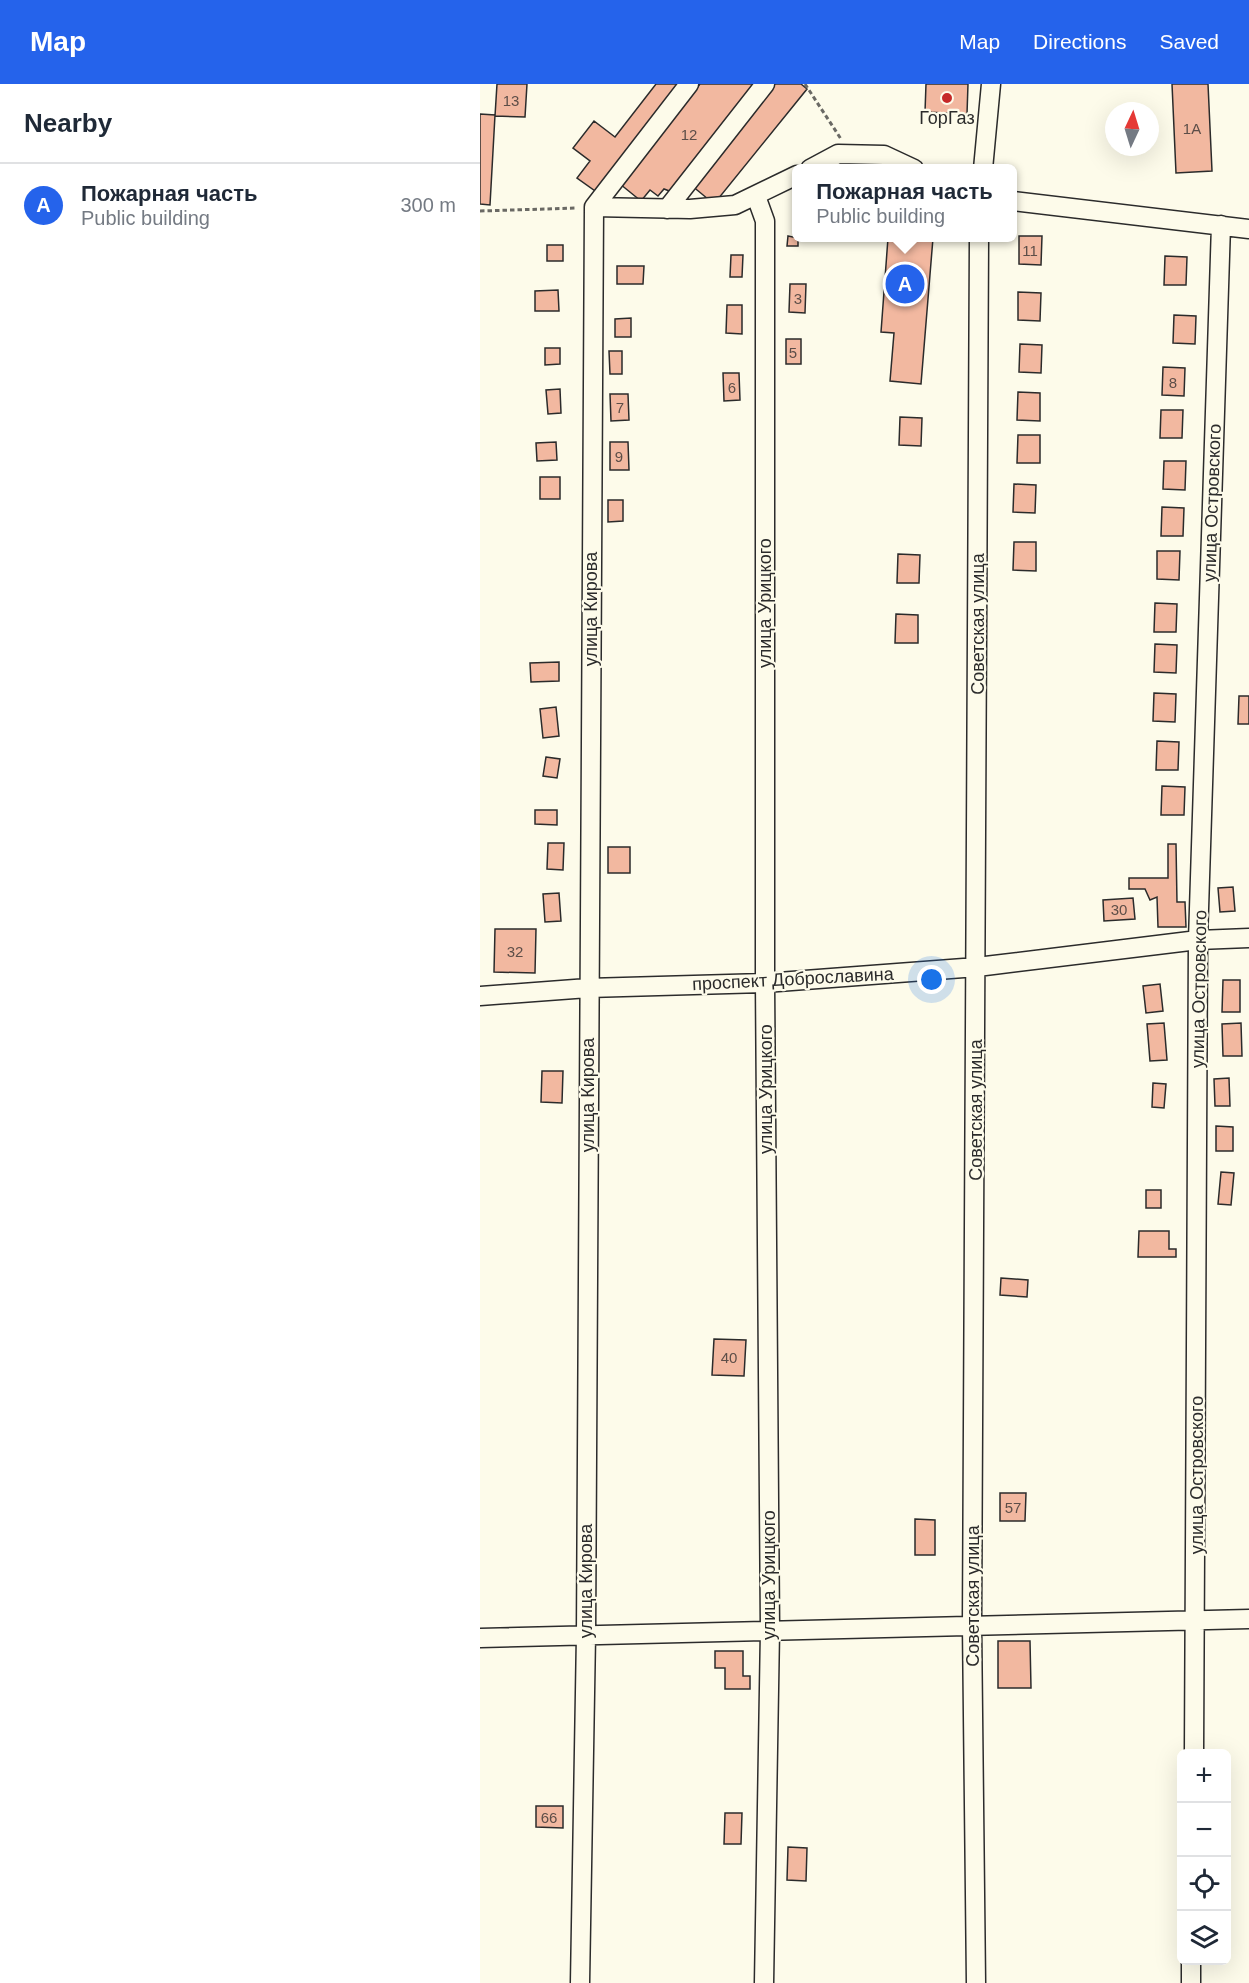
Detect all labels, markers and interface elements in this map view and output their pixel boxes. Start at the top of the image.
text: Map [30,26,86,57]
text: Map [959,30,1000,53]
text: Directions [1033,30,1126,53]
text: Saved [1159,30,1219,53]
marker: ГорГаз [940,91,954,105]
house number: 13 [503,92,519,109]
north arrow [1105,102,1159,156]
text: Nearby [24,108,112,138]
place label: ГорГаз [919,108,975,128]
house number: 1А [1183,120,1201,137]
house number: 12 [681,126,697,143]
popup [792,164,1017,242]
text: Пожарная часть [816,179,993,204]
text: Пожарная часть [81,181,258,206]
text: A [36,194,51,216]
text: 300 m [400,194,456,216]
text: Public building [816,205,945,227]
text: Public building [81,207,210,229]
house number: 11 [1022,242,1038,259]
pin: A [886,262,924,306]
house number: 3 [794,290,802,307]
house number: 5 [789,344,797,361]
house number: 8 [1169,374,1177,391]
house number: 6 [728,379,736,396]
house number: 7 [616,399,624,416]
street label: улица Островского [1199,424,1225,582]
house number: 9 [615,448,623,465]
street label: улица Урицкого [755,538,775,668]
street label: улица Кирова [581,551,601,666]
street label: Советская улица [968,552,988,695]
house number: 30 [1111,901,1127,918]
street label: улица Островского [1188,910,1210,1068]
house number: 32 [507,943,523,960]
street label: проспект Доброславина [692,964,895,994]
your location [917,965,946,994]
street label: улица Урицкого [756,1024,776,1154]
street label: улица Кирова [578,1037,598,1152]
street label: Советская улица [966,1038,986,1181]
house number: 40 [721,1349,737,1366]
street label: улица Островского [1187,1396,1207,1554]
house number: 57 [1005,1499,1021,1516]
street label: улица Урицкого [759,1510,779,1640]
street label: улица Кирова [576,1523,596,1638]
street label: Советская улица [963,1524,983,1667]
map controls [1177,1749,1231,1965]
button: + [1177,1749,1231,1803]
button: − [1177,1803,1231,1857]
house number: 66 [541,1809,557,1826]
button: locate [1177,1857,1231,1911]
button: layers [1177,1911,1231,1965]

